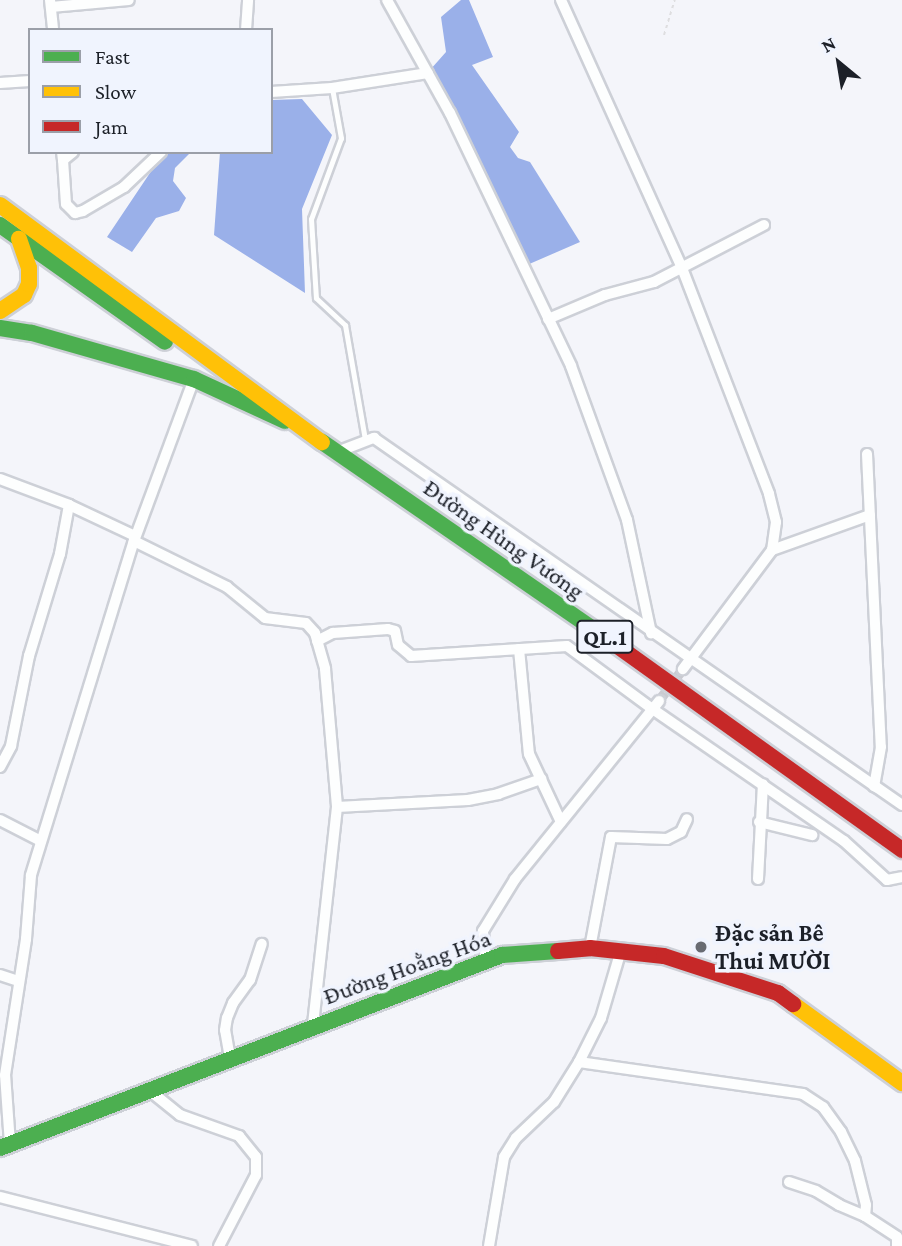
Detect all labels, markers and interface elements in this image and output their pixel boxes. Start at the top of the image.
legend [28,28,273,154]
north arrow [804,28,874,98]
text: N [817,32,839,57]
text: Fast [95,45,130,69]
text: Slow [95,80,136,104]
text: Jam [95,115,128,139]
street label: Đường Hùng Vương [418,473,590,605]
road number: QL.1 [575,618,635,656]
place label: Đặc sản Bê Thui MƯỜI [715,919,830,975]
street label: Đường Hoằng Hóa [319,923,495,1011]
marker: Đặc sản Bê Thui MƯỜI [693,939,709,955]

